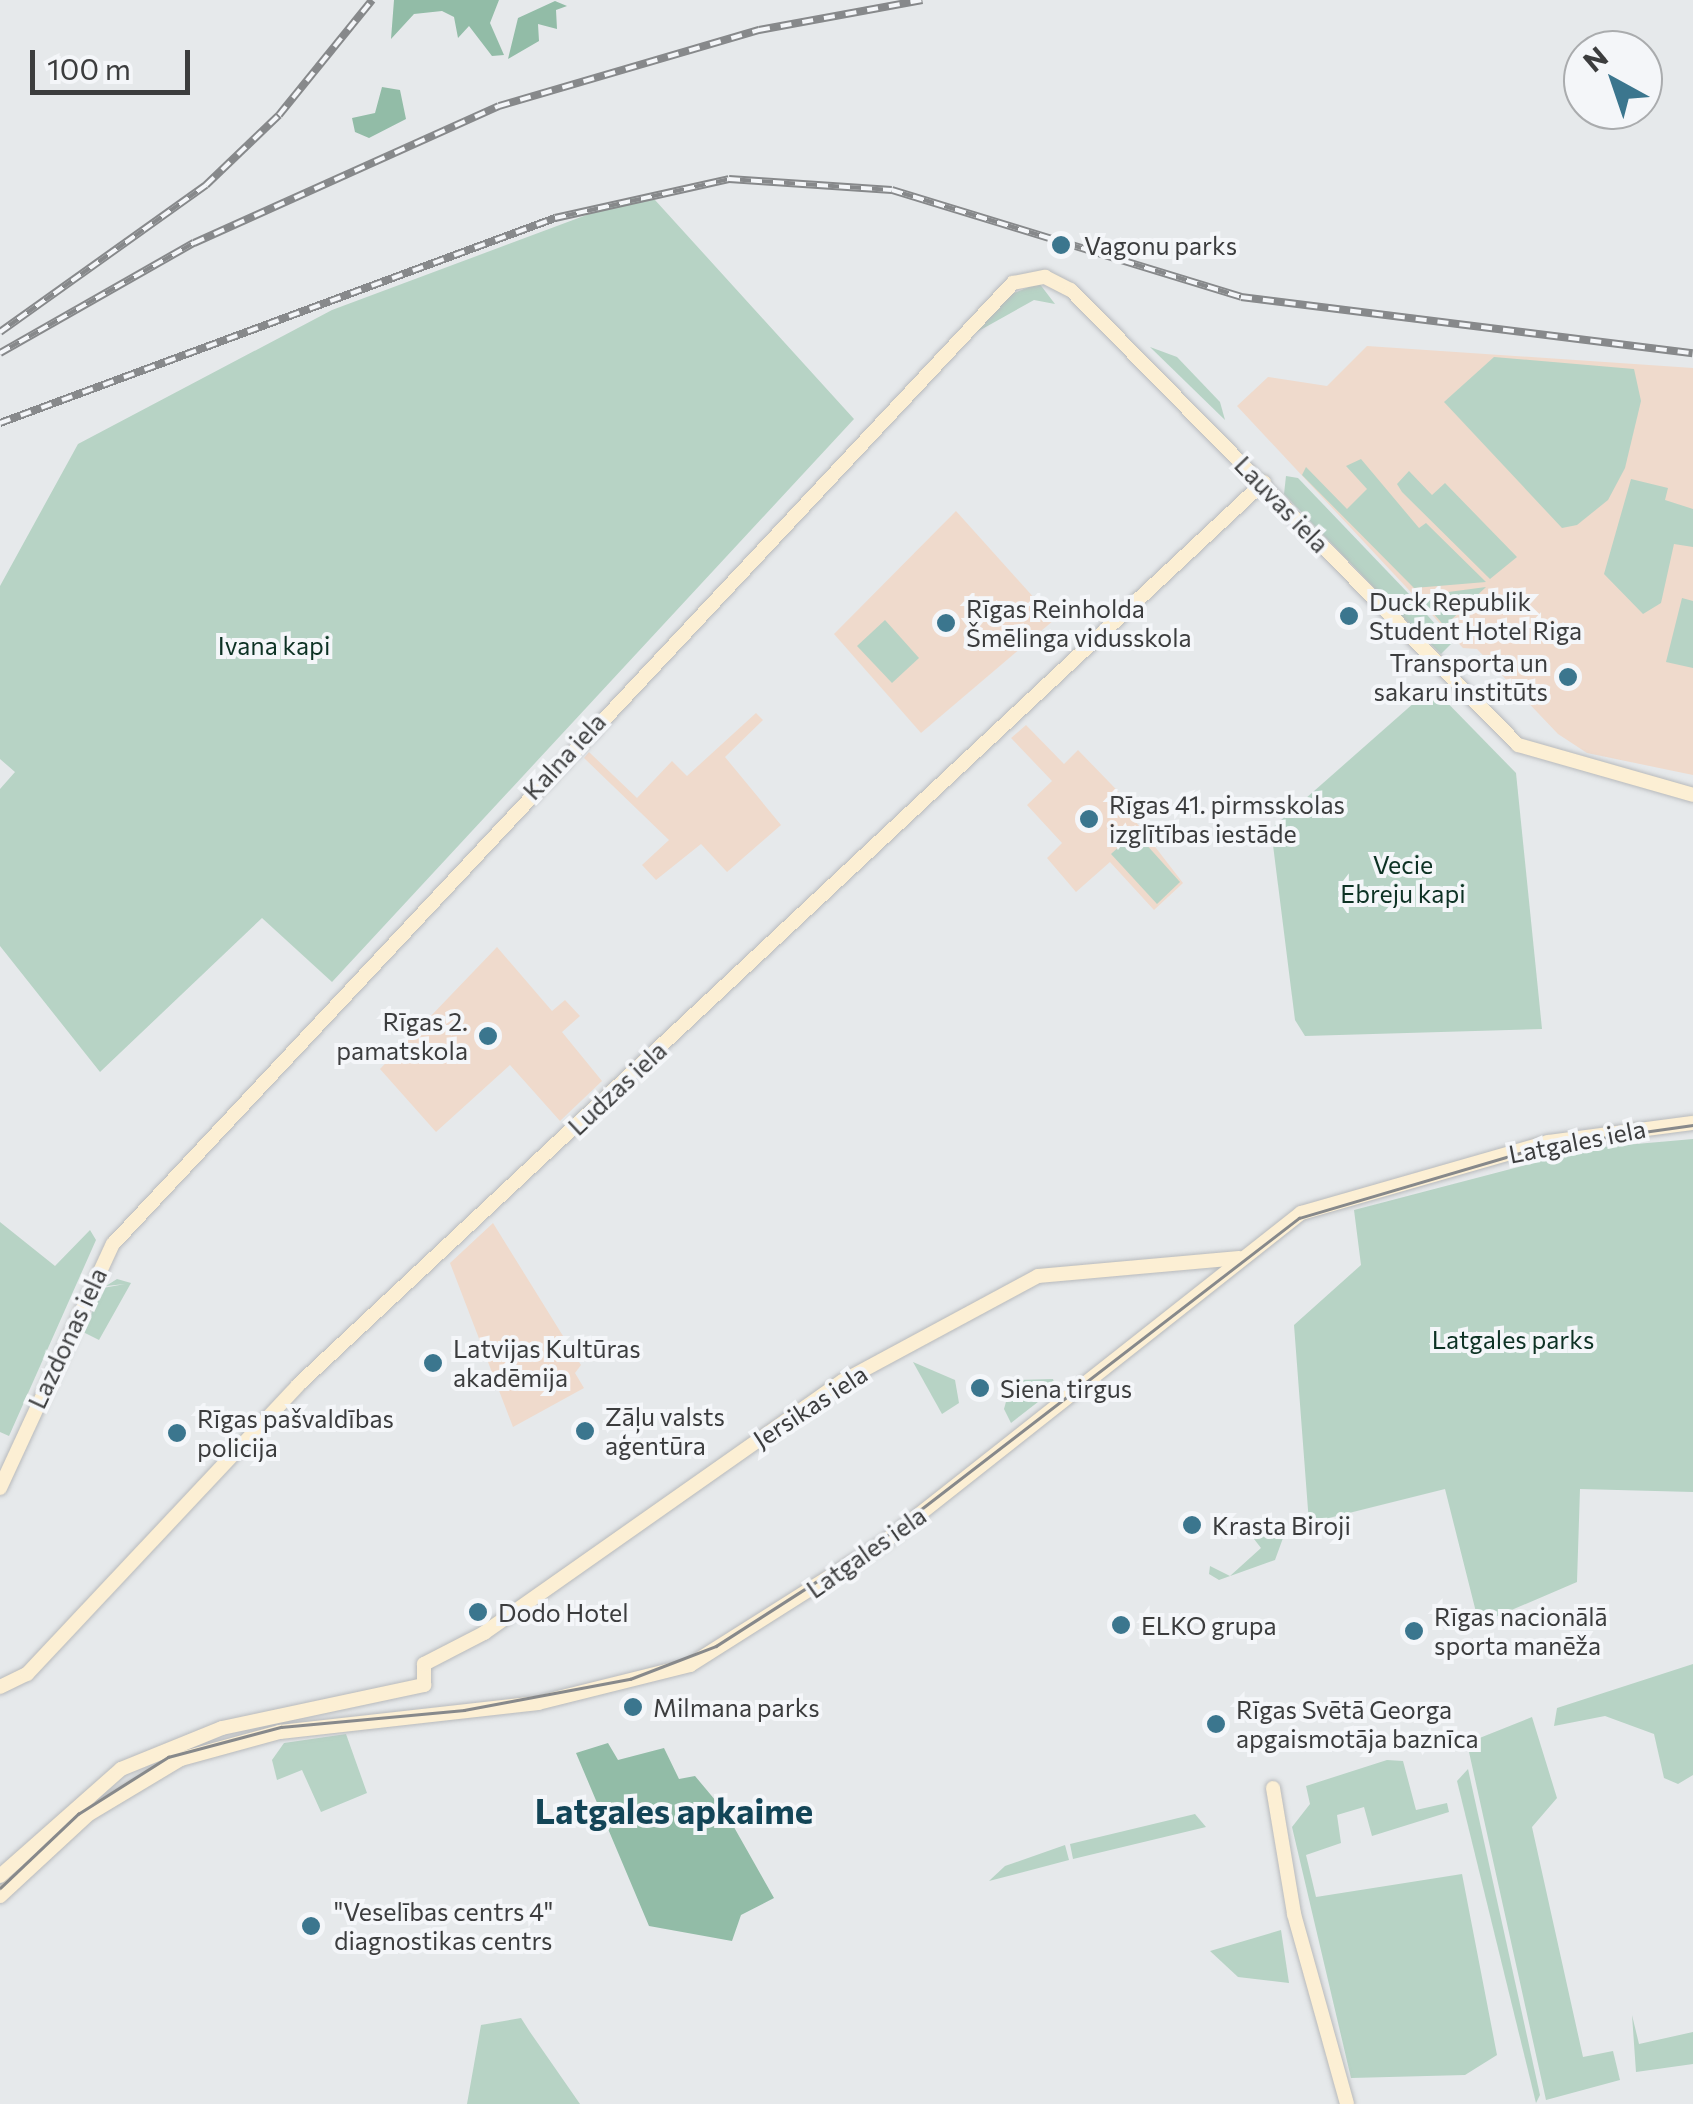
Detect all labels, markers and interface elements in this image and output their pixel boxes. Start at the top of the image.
scale bar [35,30,195,92]
north arrow [1563,30,1663,130]
text: N [1576,39,1614,78]
text: 100 m [47,49,131,86]
place label: Vagonu parks [1084,230,1237,260]
marker: Vagonu parks [1048,232,1074,258]
street label: Lauvas iela [1229,450,1335,558]
place label: Duck Republik Student Hotel Riga [1369,587,1582,646]
place label: Rīgas Reinholda Šmēlinga vidusskola [966,594,1192,653]
marker: Duck Republik Student Hotel Riga [1338,605,1360,627]
marker: Rīgas Reinholda Šmēlinga vidusskola [935,612,957,634]
park label: Ivana kapi [218,630,330,660]
place label: Transporta un sakaru institūts [1374,648,1548,707]
marker: Transporta un sakaru institūts [1557,666,1579,688]
street label: Kalna iela [516,706,612,806]
place label: Rīgas 41. pirmsskolas izglītības iestāde [1109,790,1345,849]
marker: Rīgas 41. pirmsskolas izglītības iestāde [1078,808,1100,830]
park label: Vecie Ebreju kapi [1340,850,1466,909]
place label: Rīgas 2. pamatskola [336,1007,468,1066]
marker: Rīgas 2. pamatskola [477,1025,499,1047]
street label: Ludzas iela [562,1035,672,1141]
street label: Latgales iela [1506,1113,1648,1169]
street label: Lazdonas iela [21,1263,113,1413]
park label: Latgales parks [1432,1324,1594,1354]
place label: Latvijas Kultūras akadēmija [453,1334,641,1393]
marker: Latvijas Kultūras akadēmija [422,1352,444,1374]
street label: Jersikas iela [747,1358,873,1454]
place label: Siena tirgus [1000,1373,1132,1403]
marker: Siena tirgus [969,1377,991,1399]
place label: Zāļu valsts aģentūra [605,1402,725,1461]
place label: Rīgas pašvaldības policija [197,1404,394,1463]
marker: Zāļu valsts aģentūra [574,1420,596,1442]
marker: Rīgas pašvaldības policija [166,1422,188,1444]
street label: Latgales iela [801,1500,931,1604]
place label: Krasta Biroji [1212,1510,1351,1540]
marker: Krasta Biroji [1181,1514,1203,1536]
place label: Dodo Hotel [498,1597,629,1627]
marker: Dodo Hotel [467,1601,489,1623]
place label: Rīgas nacionālā sporta manēža [1434,1602,1608,1661]
place label: ELKO grupa [1141,1610,1277,1640]
marker: ELKO grupa [1110,1614,1132,1636]
marker: Rīgas nacionālā sporta manēža [1403,1620,1425,1642]
place label: Milmana parks [653,1692,820,1722]
place label: Rīgas Svētā Georga apgaismotāja baznīca [1236,1695,1479,1754]
marker: Milmana parks [622,1696,644,1718]
marker: Rīgas Svētā Georga apgaismotāja baznīca [1205,1713,1227,1735]
district label: Latgales apkaime [535,1789,813,1831]
place label: "Veselības centrs 4" diagnostikas centrs [334,1897,553,1956]
marker: "Veselības centrs 4" diagnostikas centrs [298,1913,324,1939]

